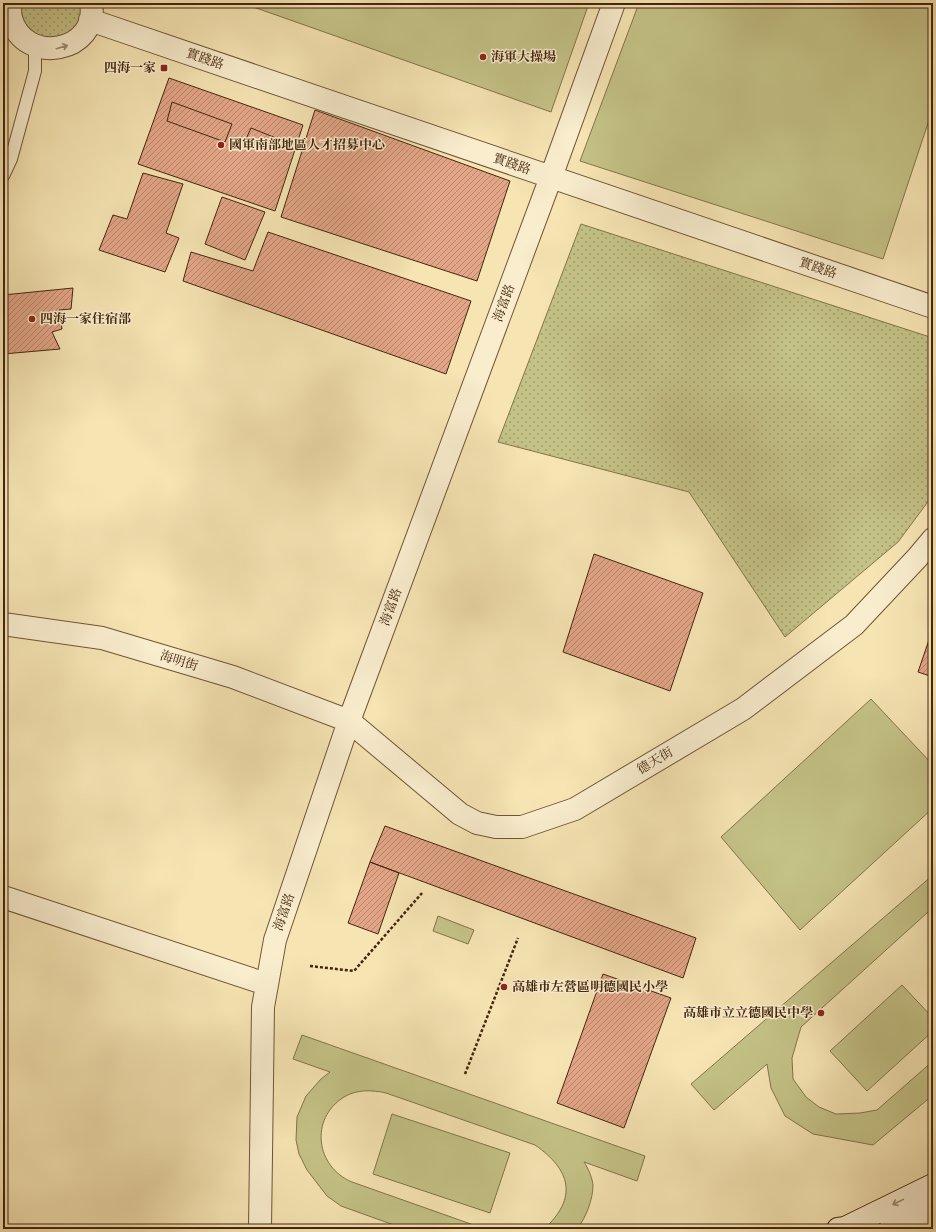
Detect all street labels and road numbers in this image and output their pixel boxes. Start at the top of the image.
street label: 實踐路 [184,45,226,73]
street label: 實踐路 [491,150,533,178]
street label: 實踐路 [797,254,839,282]
street label: 海富路 [490,282,518,324]
street label: 海富路 [377,586,405,628]
street label: 海明街 [158,648,200,674]
street label: 德天街 [634,744,676,778]
street label: 海富路 [270,891,298,933]

